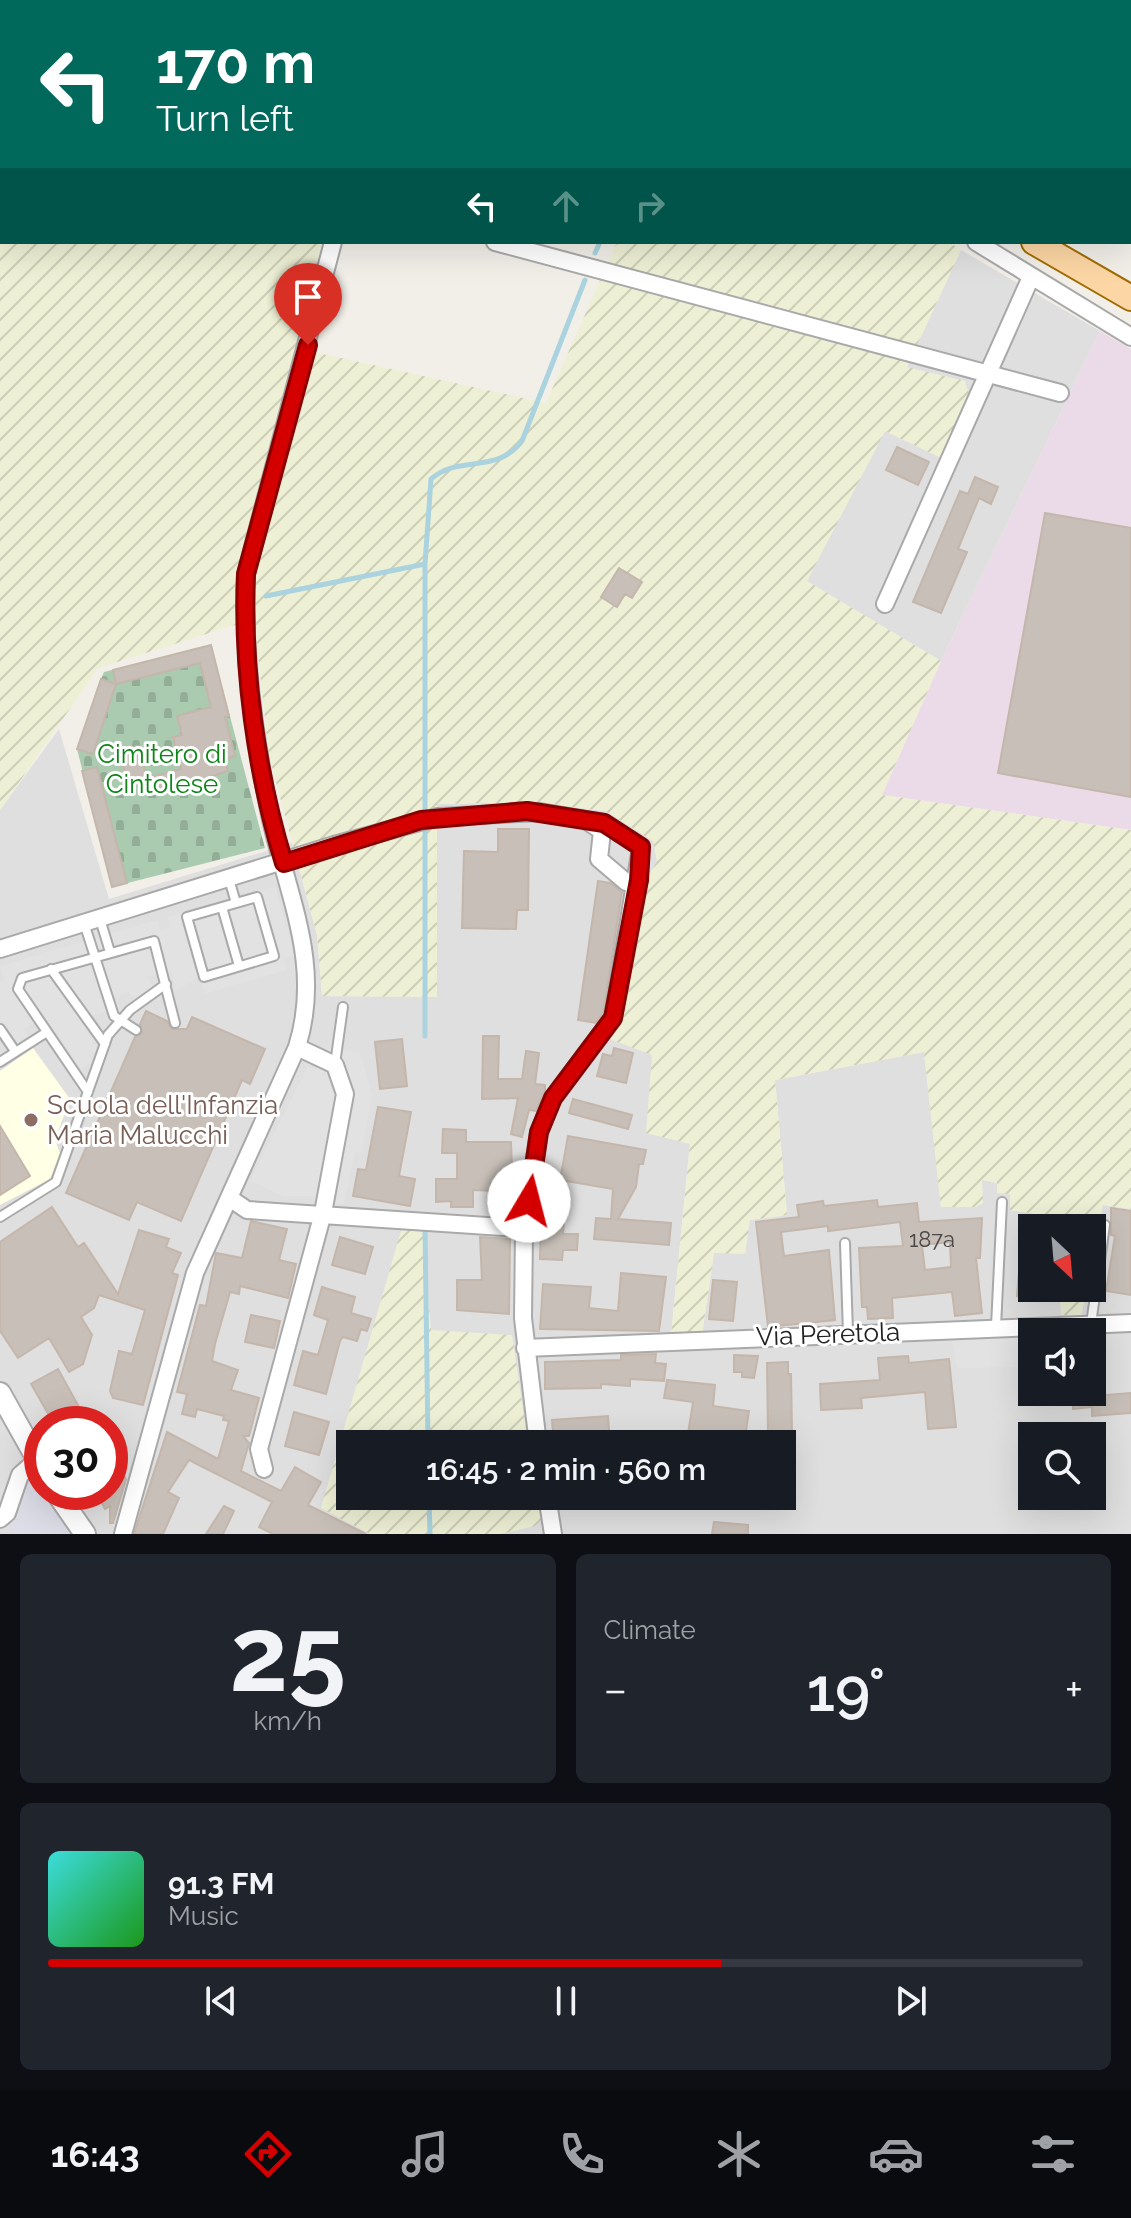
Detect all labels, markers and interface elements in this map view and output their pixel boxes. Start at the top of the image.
text: 170 m [156,30,315,96]
icon: left [24,32,128,136]
text: Turn left [156,97,294,139]
icon: left [460,184,504,228]
icon: ahead [544,184,588,228]
icon: right [628,184,672,228]
pin [274,263,342,345]
icon: arrive [286,275,330,319]
park label: Cimitero di Cintolese [97,739,227,799]
place label: Scuola dell'Infanzia Maria Malucchi [47,1090,278,1150]
marker: Scuola dell'Infanzia Maria Malucchi [22,1111,40,1129]
position arrow [487,1159,571,1243]
north arrow [1018,1214,1106,1302]
map controls [1018,1214,1106,1510]
house number: 187a [909,1226,955,1252]
street label: Via Peretola [755,1316,901,1352]
button: sound [1018,1318,1106,1406]
speed limit sign: 30 [24,1406,128,1510]
button: search [1018,1422,1106,1510]
text: 16:45 · 2 min · 560 m [426,1452,706,1487]
text: 25 [230,1593,346,1715]
text: Climate [604,1615,696,1645]
text: 19° [807,1655,885,1725]
text: − [604,1664,627,1715]
text: + [1065,1664,1083,1715]
text: km/h [253,1706,322,1736]
text: 91.3 FM [168,1866,274,1901]
text: Music [168,1901,239,1931]
icon: previous [199,1979,243,2023]
icon: pause [544,1979,588,2023]
icon: next [889,1979,933,2023]
icon: directions [240,2126,296,2182]
icon: music [397,2126,453,2182]
icon: phone [554,2126,610,2182]
icon: climate [711,2126,767,2182]
icon: car [868,2126,924,2182]
icon: filters [1025,2126,1081,2182]
text: 16:43 [50,2133,140,2175]

